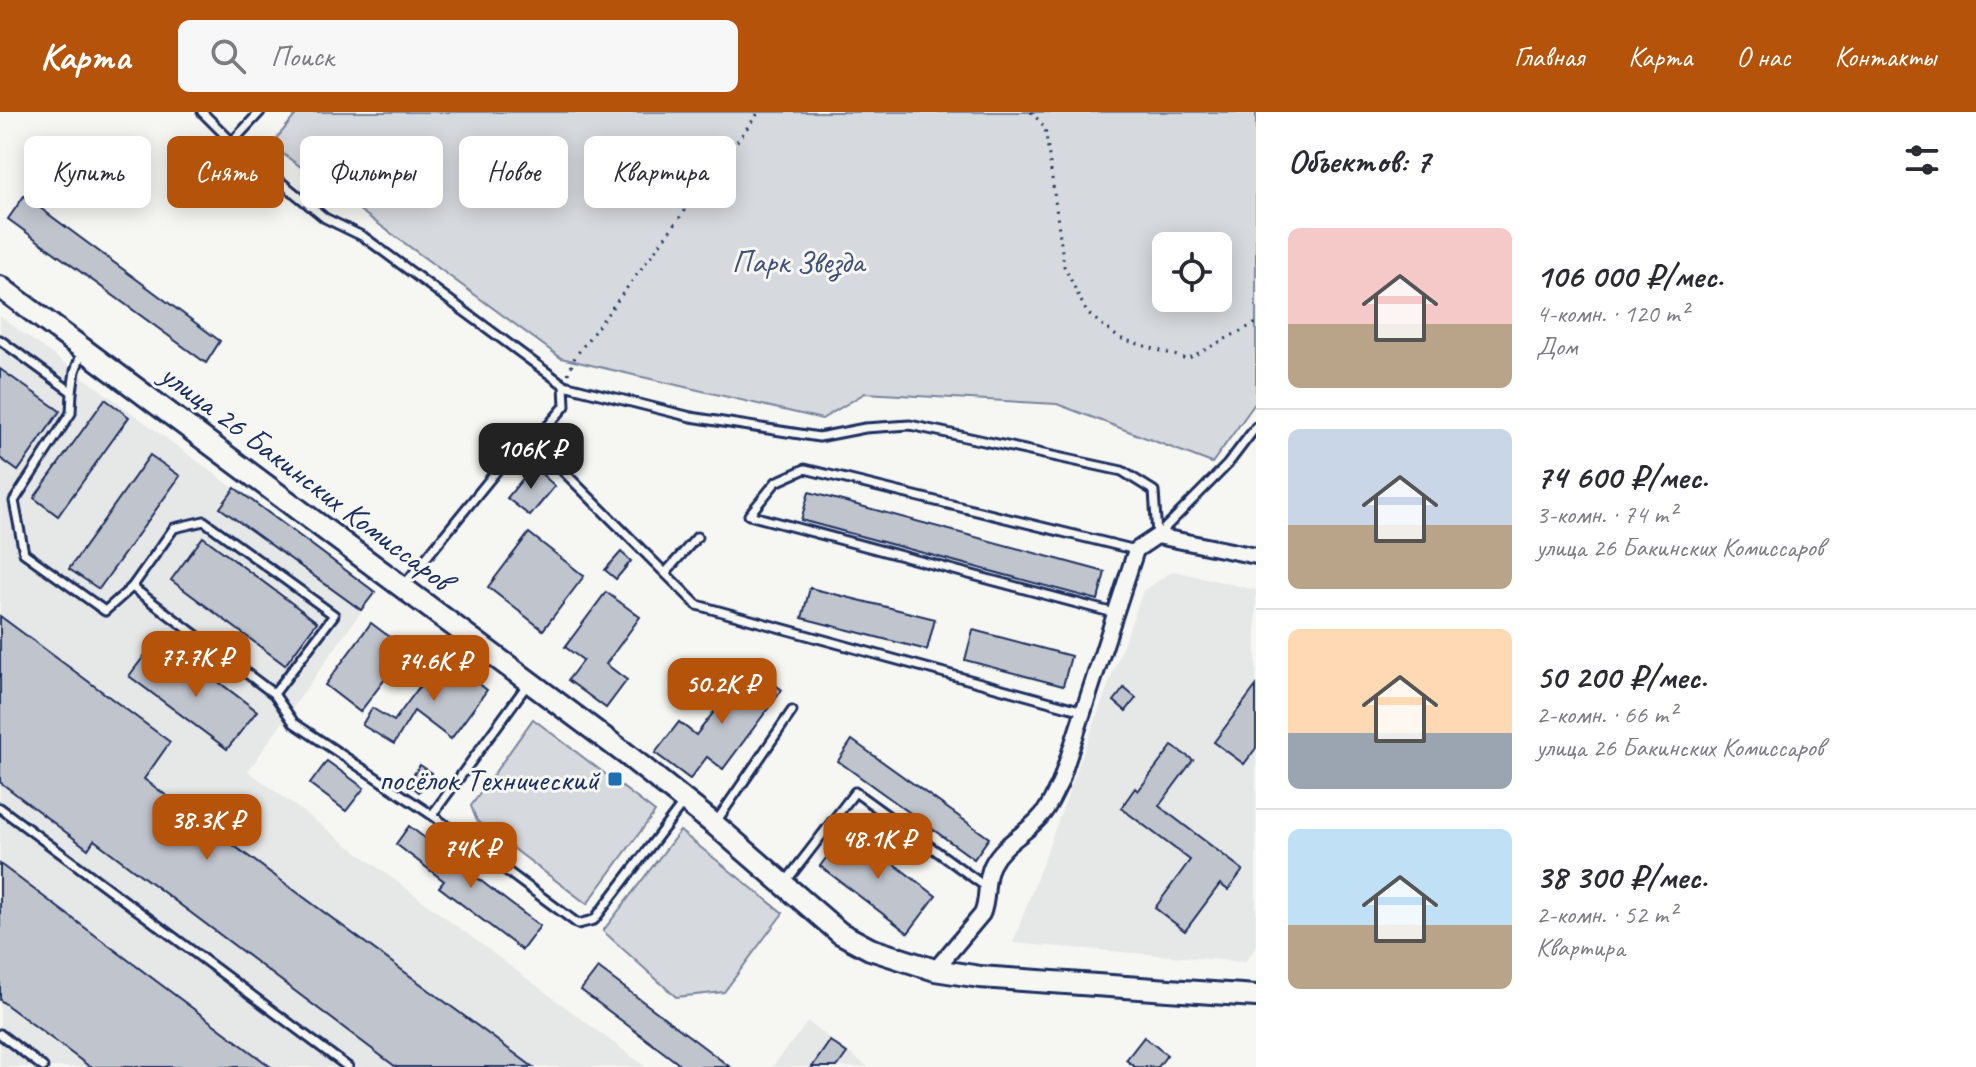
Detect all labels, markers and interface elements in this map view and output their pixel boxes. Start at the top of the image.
search box [178,20,738,92]
text: Карта [40,33,130,80]
icon: search [206,34,250,78]
text: Поиск [270,37,334,75]
text: Главная [1514,39,1584,74]
text: Карта [1628,39,1692,74]
text: О нас [1736,39,1790,74]
text: Контакты [1834,39,1936,74]
chip: Купить [24,136,151,208]
chip: Снять [167,136,284,208]
chip: Фильтры [300,136,443,208]
chip: Новое [459,136,568,208]
chip: Квартира [584,136,736,208]
icon: filters [1900,138,1944,182]
text: Объектов: 7 [1288,139,1430,182]
map controls [1152,232,1232,312]
button: locate [1152,232,1232,312]
park label: Парк Звезда [732,241,867,282]
text: 106 000 ₽/мес. [1536,254,1723,297]
icon: home [1352,260,1448,356]
text: 4-комн. · 120 m² [1536,297,1688,330]
text: Дом [1536,330,1578,363]
street label: улица 26 Бакинских Комиссаров [151,353,466,604]
pin: 106K ₽ [466,423,596,491]
text: 106K ₽ [497,432,565,465]
text: 74 600 ₽/мес. [1536,455,1708,498]
icon: home [1352,461,1448,557]
text: 3-комн. · 74 m² [1536,498,1676,531]
text: улица 26 Бакинских Комиссаров [1536,531,1824,564]
pin: 77.7K ₽ [122,631,270,699]
pin: 74.6K ₽ [360,635,508,703]
text: 77.7K ₽ [160,640,232,673]
text: 74.6K ₽ [397,644,471,677]
text: 50 200 ₽/мес. [1536,655,1707,698]
pin: 50.2K ₽ [648,658,796,726]
icon: home [1352,661,1448,757]
text: 50.2K ₽ [686,667,758,700]
text: 2-комн. · 66 m² [1536,698,1676,731]
text: улица 26 Бакинских Комиссаров [1536,731,1824,764]
place label: посёлок Технический [379,759,601,800]
marker: посёлок Технический [606,770,624,788]
pin: 38.3K ₽ [133,794,281,862]
text: 38.3K ₽ [170,803,244,836]
pin: 48.1K ₽ [804,813,952,881]
pin: 74K ₽ [415,822,527,890]
text: 48.1K ₽ [841,822,915,855]
text: 74K ₽ [443,831,499,864]
text: 38 300 ₽/мес. [1536,855,1707,898]
icon: home [1352,861,1448,957]
text: 2-комн. · 52 m² [1536,898,1676,931]
text: Квартира [1536,931,1625,964]

